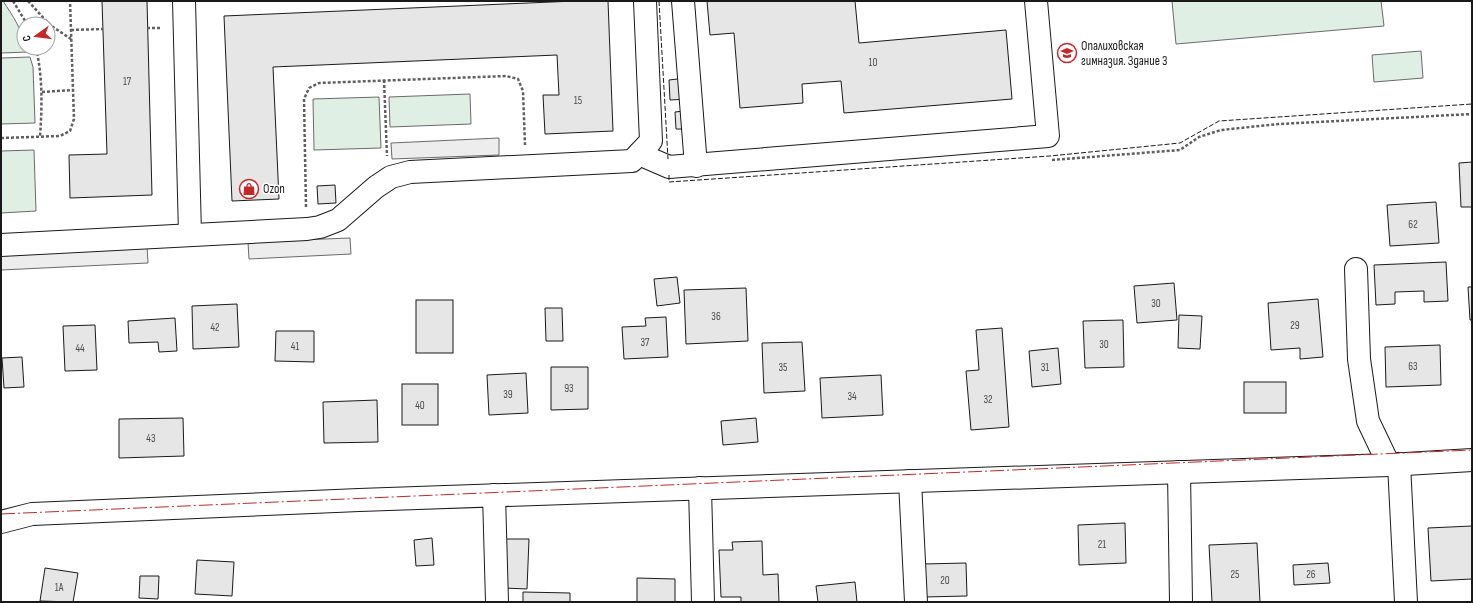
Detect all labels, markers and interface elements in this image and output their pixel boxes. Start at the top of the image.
north arrow [16,16,56,56]
text: С [20,34,34,43]
place label: Опалиховская гимназия. Здание 3 [1081,38,1167,69]
school or university icon: Опалиховская гимназия. Здание 3 [1056,42,1078,64]
house number: 10 [869,56,877,69]
house number: 17 [123,75,132,88]
house number: 15 [574,94,582,107]
shop icon: Ozon [238,178,260,200]
place label: Ozon [263,181,285,197]
house number: 62 [1408,218,1418,231]
house number: 30 [1151,297,1161,310]
house number: 36 [711,310,721,323]
house number: 29 [1290,319,1300,332]
house number: 42 [210,321,220,334]
house number: 37 [640,336,650,349]
house number: 30 [1099,338,1109,351]
house number: 41 [291,340,299,353]
house number: 44 [75,342,85,355]
house number: 63 [1408,360,1418,373]
house number: 35 [778,361,788,374]
house number: 31 [1041,361,1049,374]
house number: 93 [564,382,574,395]
house number: 39 [503,388,513,401]
house number: 34 [847,390,857,403]
house number: 32 [983,393,993,406]
house number: 40 [415,399,425,412]
house number: 43 [146,432,156,445]
house number: 21 [1098,538,1106,551]
house number: 25 [1231,568,1239,581]
house number: 26 [1306,568,1316,581]
house number: 20 [940,574,950,587]
house number: 1А [55,581,64,594]

